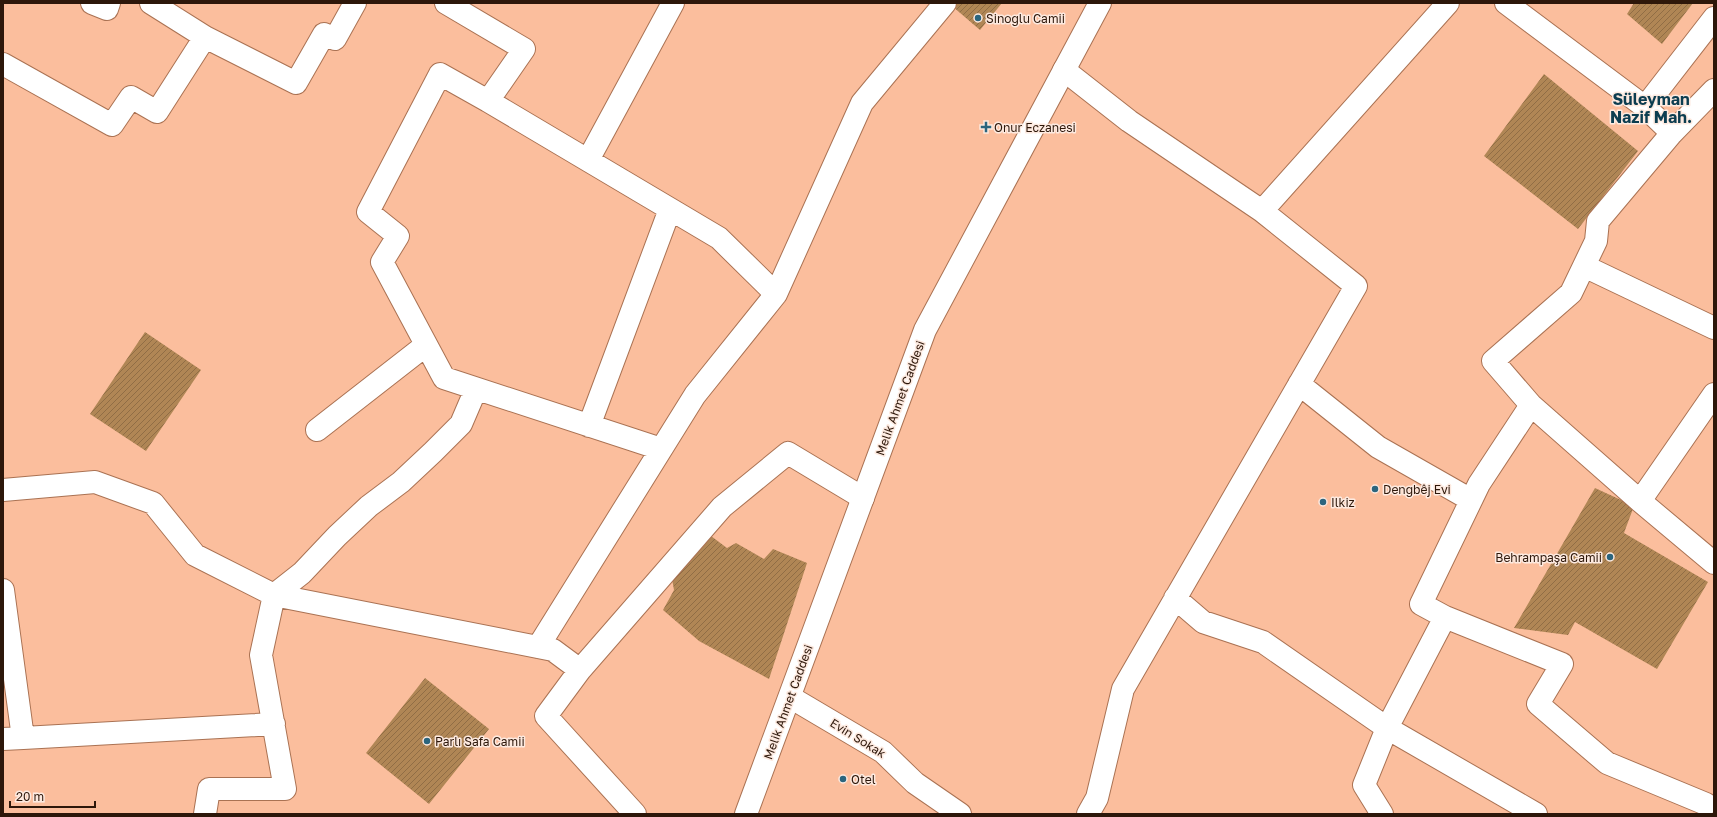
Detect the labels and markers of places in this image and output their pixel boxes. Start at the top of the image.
place label: Sinoğlu Camii [986,11,1065,26]
marker: Sinoğlu Camii [973,13,983,23]
place label: Onur Eczanesi [994,120,1076,135]
marker: Onur Eczanesi [981,122,991,132]
place label: Dengbêj Evi [1383,482,1451,497]
marker: Dengbêj Evi [1370,484,1380,494]
place label: Ilkiz [1331,495,1355,510]
marker: Ilkiz [1318,497,1328,507]
place label: Behrampaşa Camii [1495,550,1602,565]
marker: Behrampaşa Camii [1605,552,1615,562]
place label: Parlı Safa Camii [435,734,525,749]
marker: Parlı Safa Camii [422,736,432,746]
place label: Otel [851,772,876,787]
marker: Otel [838,774,848,784]

